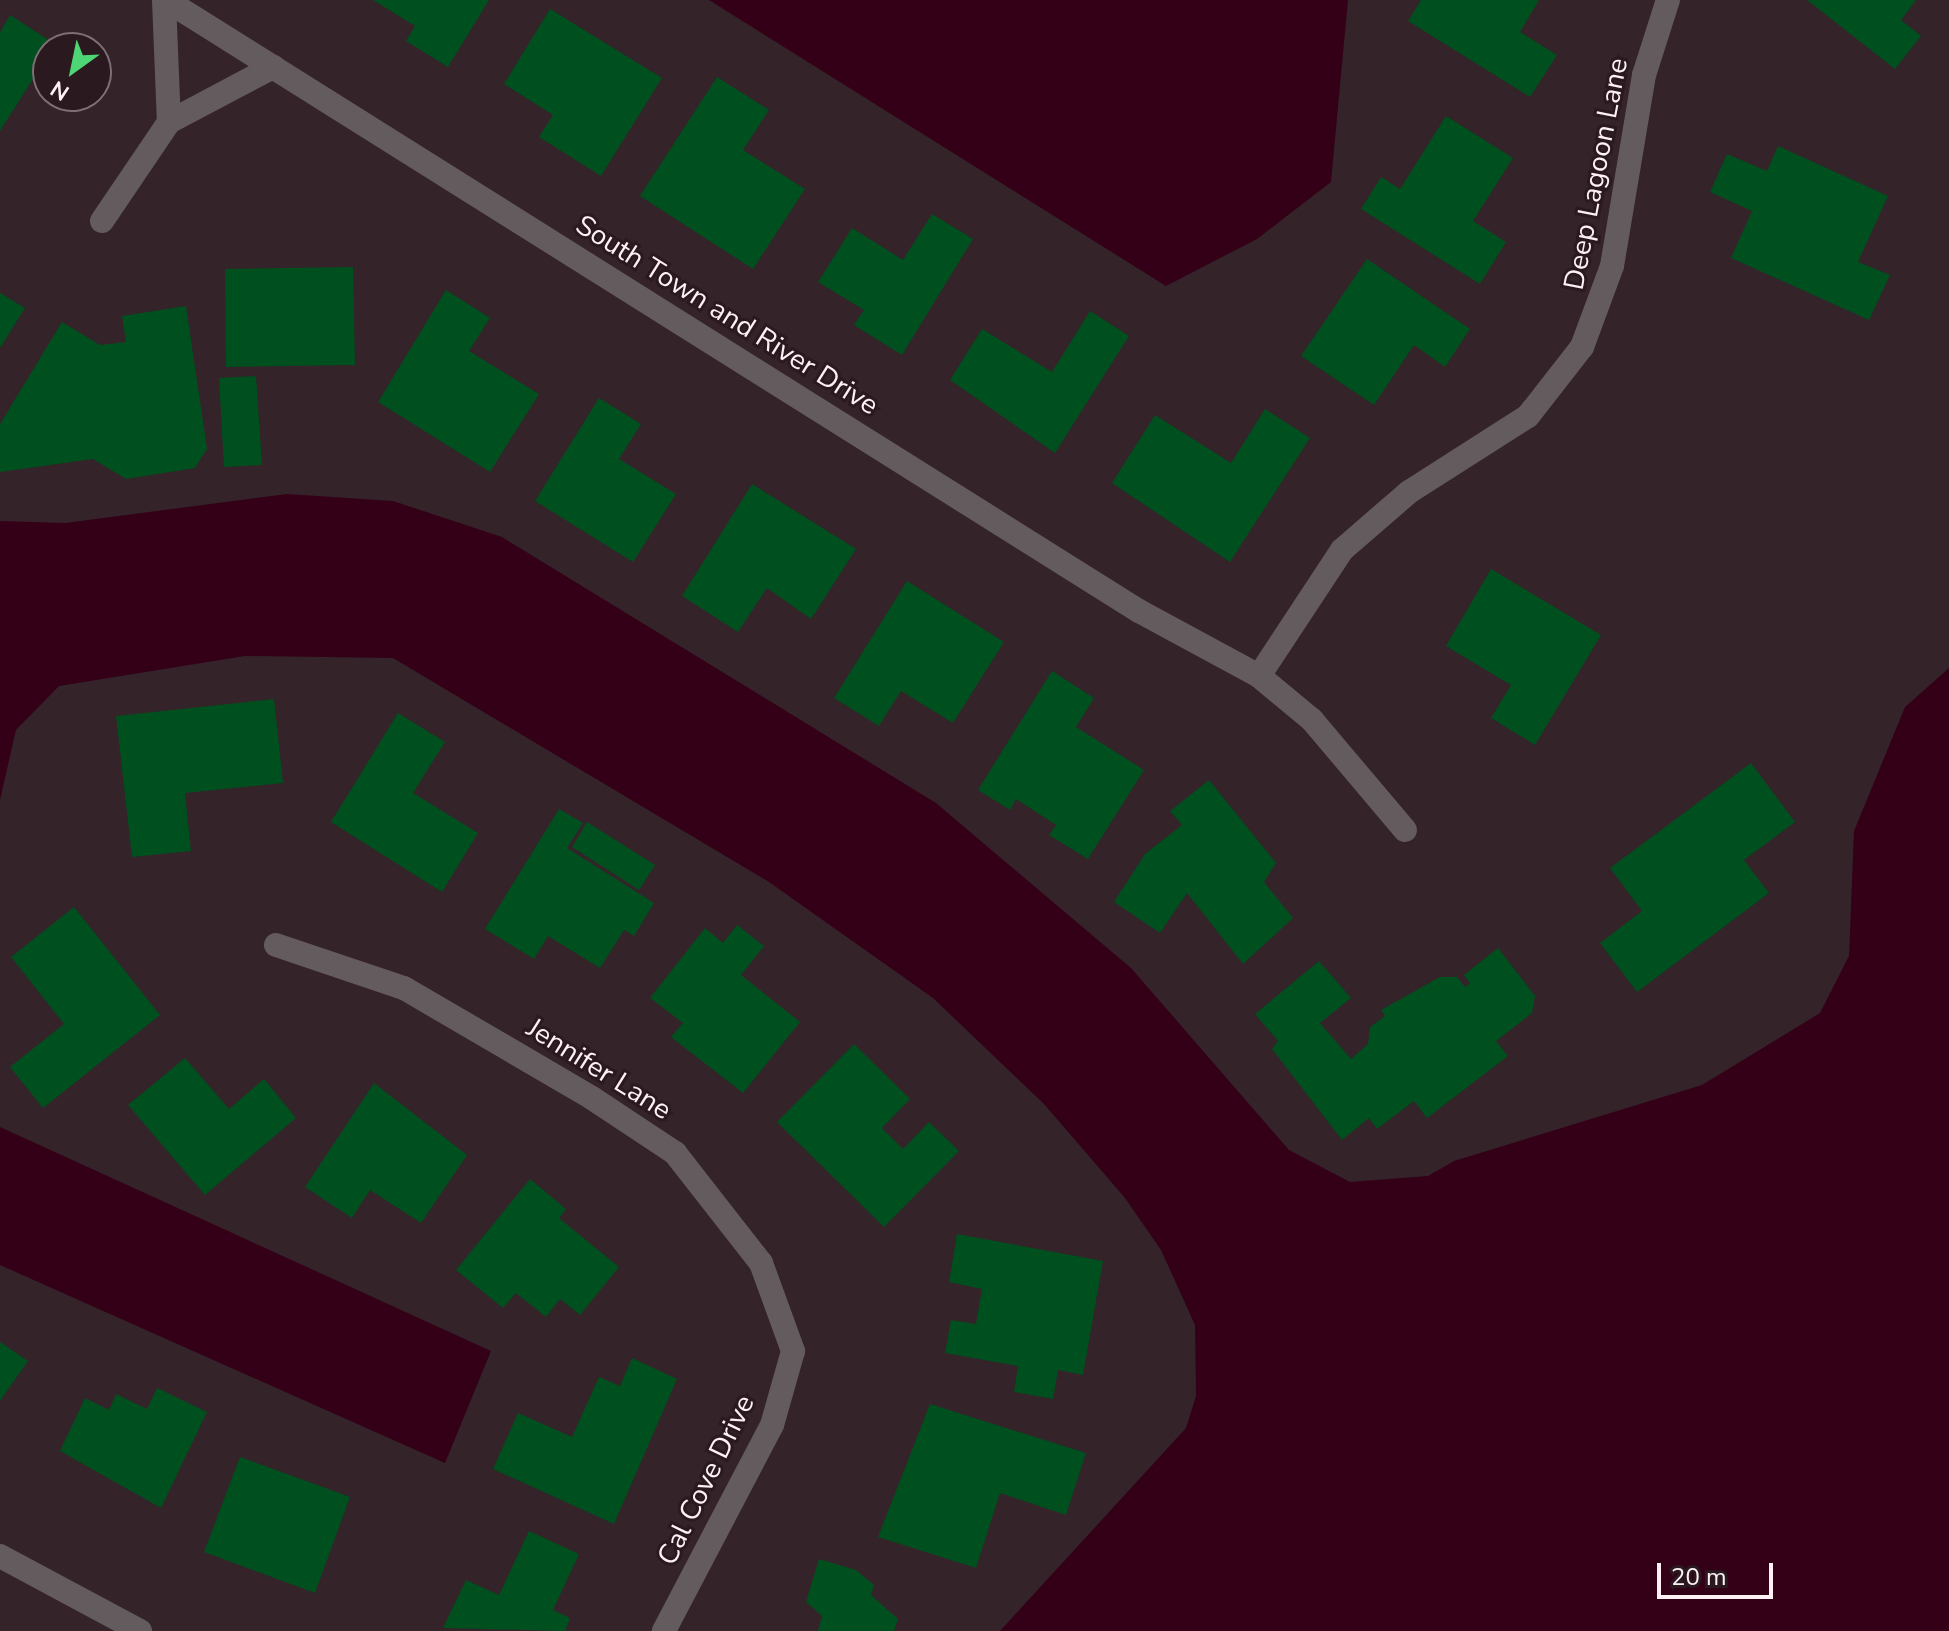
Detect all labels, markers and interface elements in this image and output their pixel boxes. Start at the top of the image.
north arrow [32,32,112,112]
street label: Deep Lagoon Lane [1557,55,1635,293]
text: N [45,73,75,108]
street label: South Town and River Drive [570,208,884,422]
street label: Jennifer Lane [520,1011,678,1127]
street label: Cal Cove Drive [650,1390,762,1570]
scale bar [1661,1547,1777,1597]
text: 20 m [1671,1561,1727,1593]

